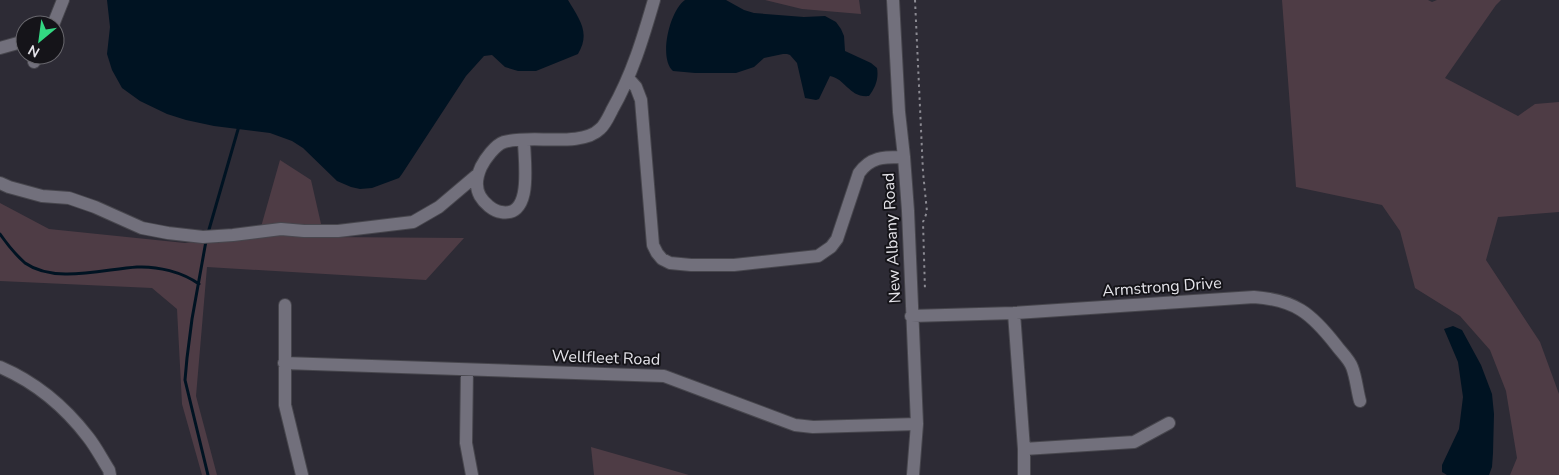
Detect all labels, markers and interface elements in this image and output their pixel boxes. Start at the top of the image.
north arrow [15,15,65,65]
text: N [25,40,43,62]
street label: New Albany Road [878,172,906,304]
street label: Armstrong Drive [1102,272,1222,302]
street label: Wellfleet Road [551,345,661,371]

